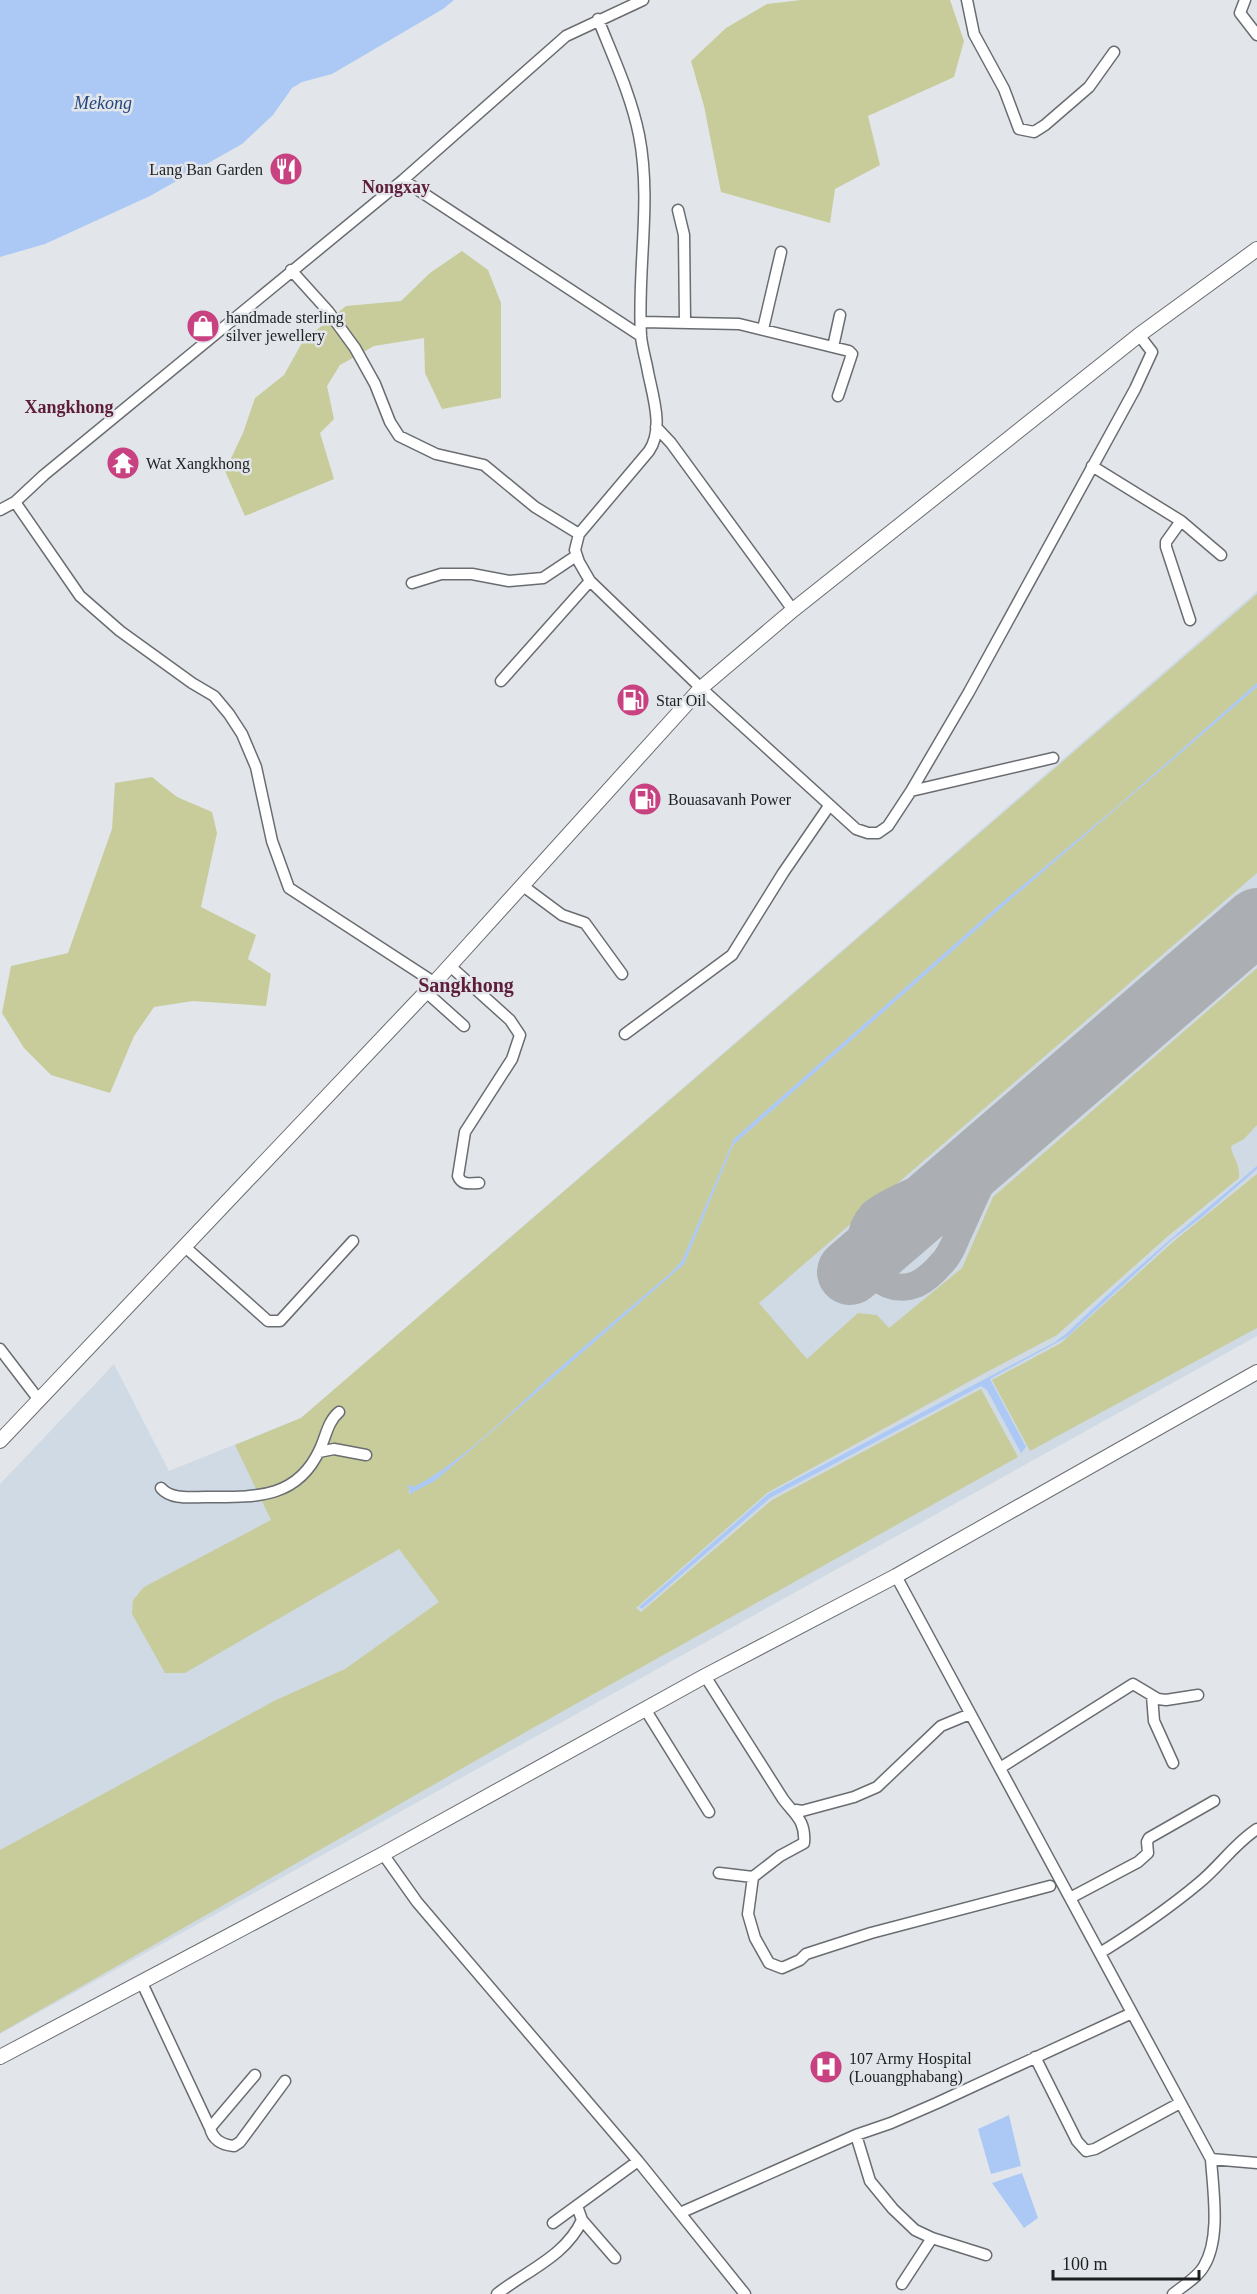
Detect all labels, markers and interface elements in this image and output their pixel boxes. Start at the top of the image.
water label: Mekong [73,93,132,113]
restaurant icon: Lang Ban Garden [268,151,304,187]
place label: Lang Ban Garden [149,161,263,179]
district label: Nongxay [362,177,430,197]
shop icon: handmade sterling silver jewellery [185,308,221,344]
place label: handmade sterling silver jewellery [226,309,344,345]
district label: Xangkhong [24,397,114,417]
temple icon: Wat Xangkhong [105,445,141,481]
place label: Wat Xangkhong [146,455,250,473]
fuel station icon: Star Oil [615,682,651,718]
place label: Star Oil [656,692,707,709]
fuel station icon: Bouasavanh Power [627,781,663,817]
place label: Bouasavanh Power [668,791,792,808]
district label: Sangkhong [418,974,514,997]
hospital icon: 107 Army Hospital (Louangphabang) [808,2049,844,2085]
place label: 107 Army Hospital (Louangphabang) [849,2050,972,2086]
scale bar [1053,2243,1198,2281]
text: 100 m [1062,2254,1108,2274]

